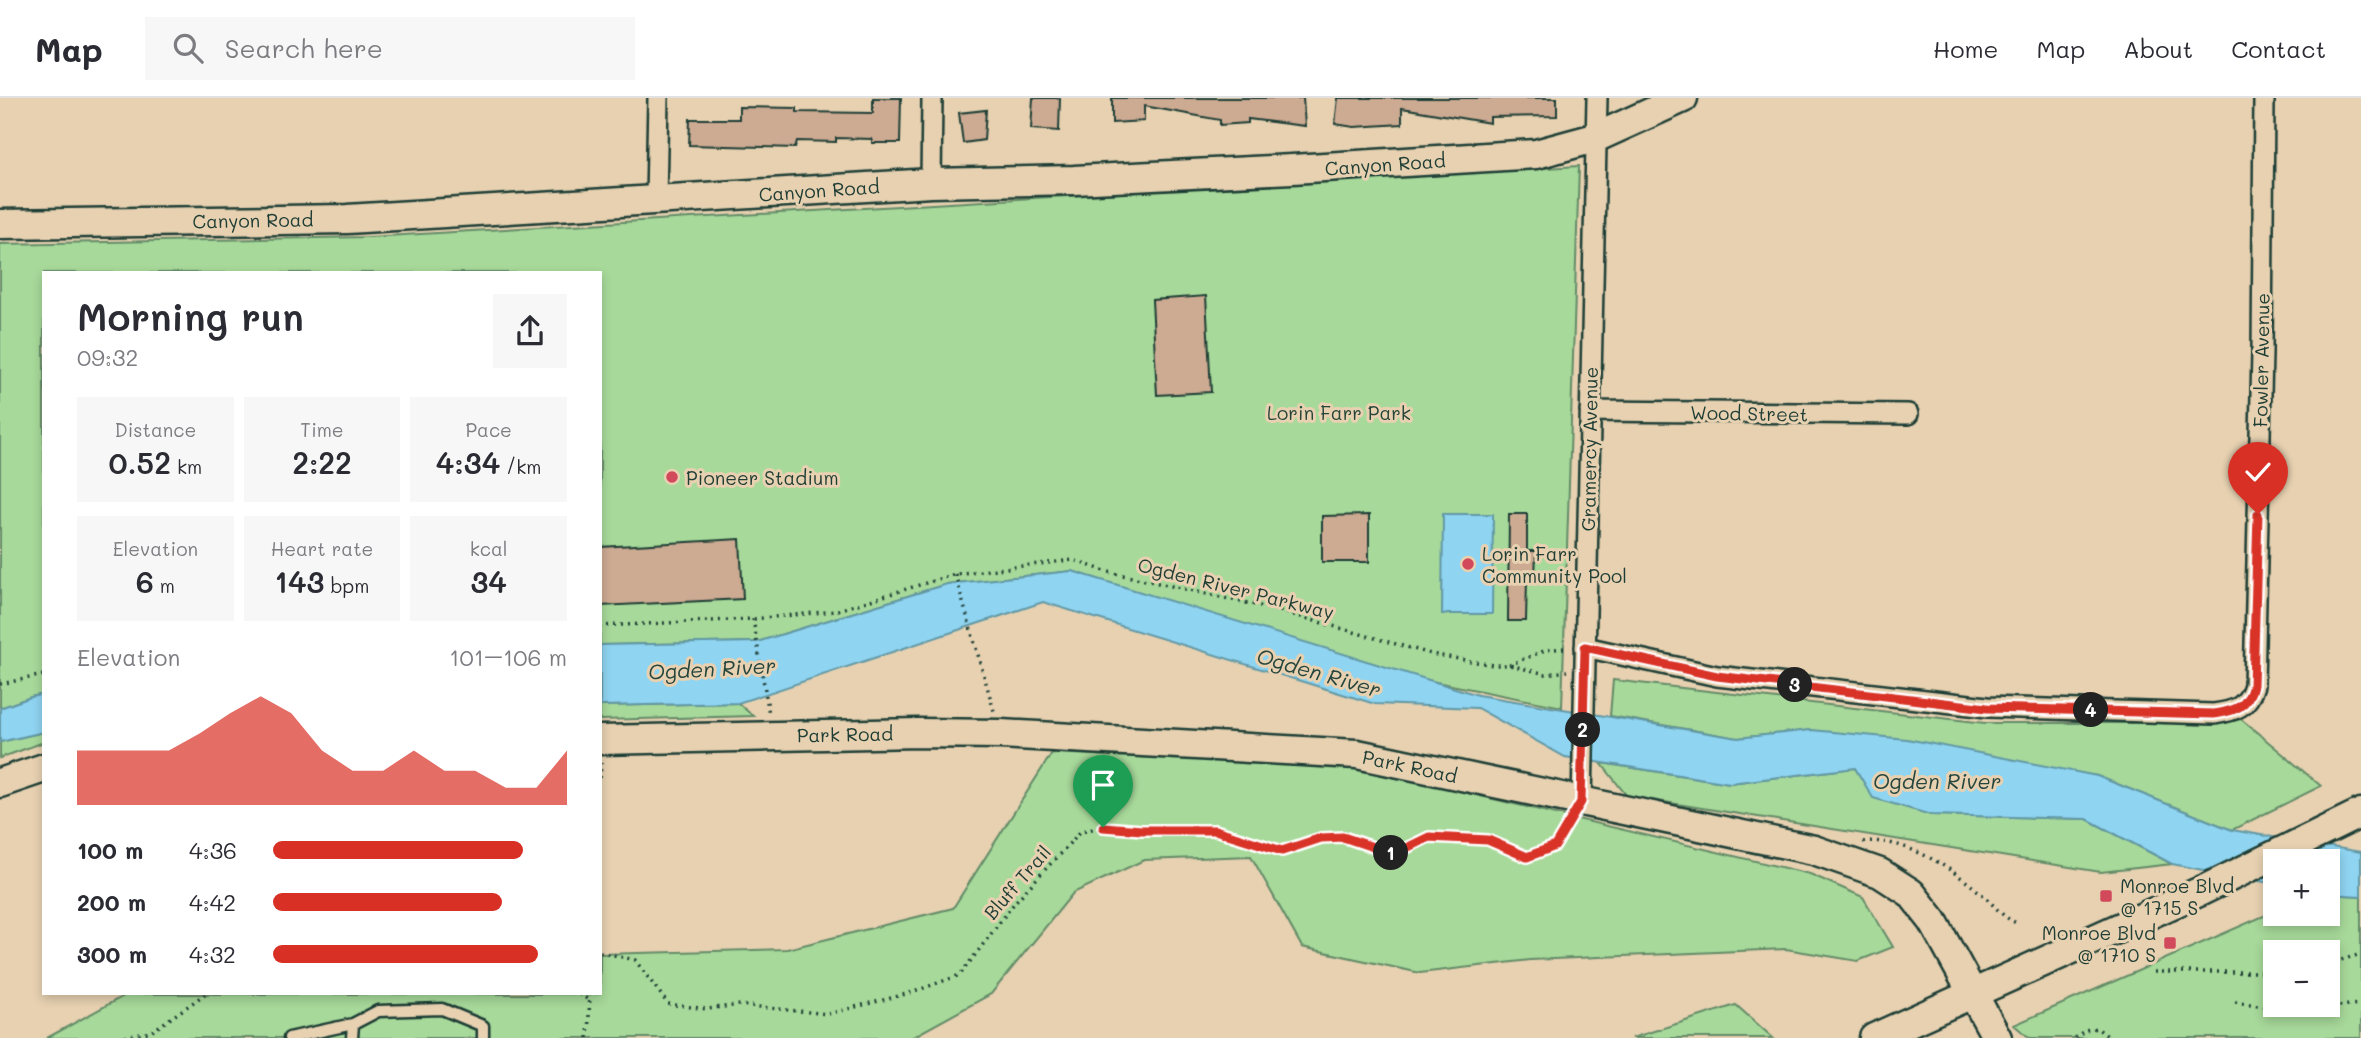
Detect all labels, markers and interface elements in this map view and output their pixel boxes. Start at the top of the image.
search box [145,17,635,80]
text: Map [35,27,103,70]
icon: search [169,29,207,67]
text: Search here [225,31,383,65]
text: Home [1933,33,1998,64]
text: Map [2036,33,2085,64]
text: About [2123,33,2193,64]
text: Contact [2231,33,2326,64]
street label: Canyon Road [1324,147,1446,181]
street label: Canyon Road [758,173,880,207]
street label: Canyon Road [192,206,314,234]
text: Morning run [77,291,304,341]
street label: Fowler Avenue [2247,293,2275,427]
button: share [493,294,567,368]
text: 09:32 [77,342,138,372]
street label: Gramercy Avenue [1575,366,1603,532]
street label: Wood Street [1690,399,1808,427]
park label: Lorin Farr Park [1267,400,1411,425]
text: Distance [114,417,196,442]
text: Time [300,417,344,442]
text: Pace [465,417,512,442]
text: 0.52 [108,442,171,482]
text: 2:22 [292,442,352,482]
text: 4:34 [436,442,500,482]
pin [2228,442,2288,514]
icon: check [2239,453,2277,491]
text: km [171,454,202,479]
text: /km [500,454,542,479]
place label: Pioneer Stadium [686,465,839,490]
marker: Pioneer Stadium [664,469,680,485]
text: Elevation [113,536,198,561]
text: Heart rate [271,536,373,561]
text: kcal [470,536,508,561]
place label: Lorin Farr Community Pool [1482,541,1627,588]
street label: Ogden River Parkway [1135,551,1337,625]
marker: Lorin Farr Community Pool [1460,556,1476,572]
text: 6 [136,561,154,601]
text: 143 [275,561,324,601]
text: 34 [470,561,507,601]
text: m [154,573,175,598]
text: bpm [324,573,369,598]
water label: Ogden River [1254,641,1384,703]
text: Elevation [77,642,180,672]
text: 101–106 m [449,642,567,672]
water label: Ogden River [647,651,777,685]
pin: 3 [1778,668,1812,702]
text: 3 [1789,672,1800,697]
pin: 4 [2074,692,2108,728]
text: 4 [2084,697,2097,722]
pin: 2 [1566,712,1600,748]
text: 2 [1577,717,1588,742]
street label: Park Road [797,721,893,747]
street label: Park Road [1360,744,1460,788]
pin [1073,755,1133,827]
icon: arrive [1084,766,1122,804]
water label: Ogden River [1873,767,2001,794]
text: 100 m [77,835,143,865]
text: 4:36 [189,835,237,865]
pin: 1 [1374,836,1408,870]
street label: Bluff Trail [978,840,1056,924]
text: 1 [1386,840,1395,865]
map controls [2263,849,2340,1017]
button: + [2263,849,2340,926]
place label: Monroe Blvd @ 1715 S [2120,873,2234,920]
text: 200 m [77,887,146,917]
text: 4:42 [189,887,236,917]
marker: Monroe Blvd @ 1715 S [2098,888,2114,904]
place label: Monroe Blvd @ 1710 S [2042,920,2156,967]
marker: Monroe Blvd @ 1710 S [2162,935,2178,951]
text: 300 m [77,939,147,969]
text: 4:32 [189,939,236,969]
button: − [2263,940,2340,1017]

